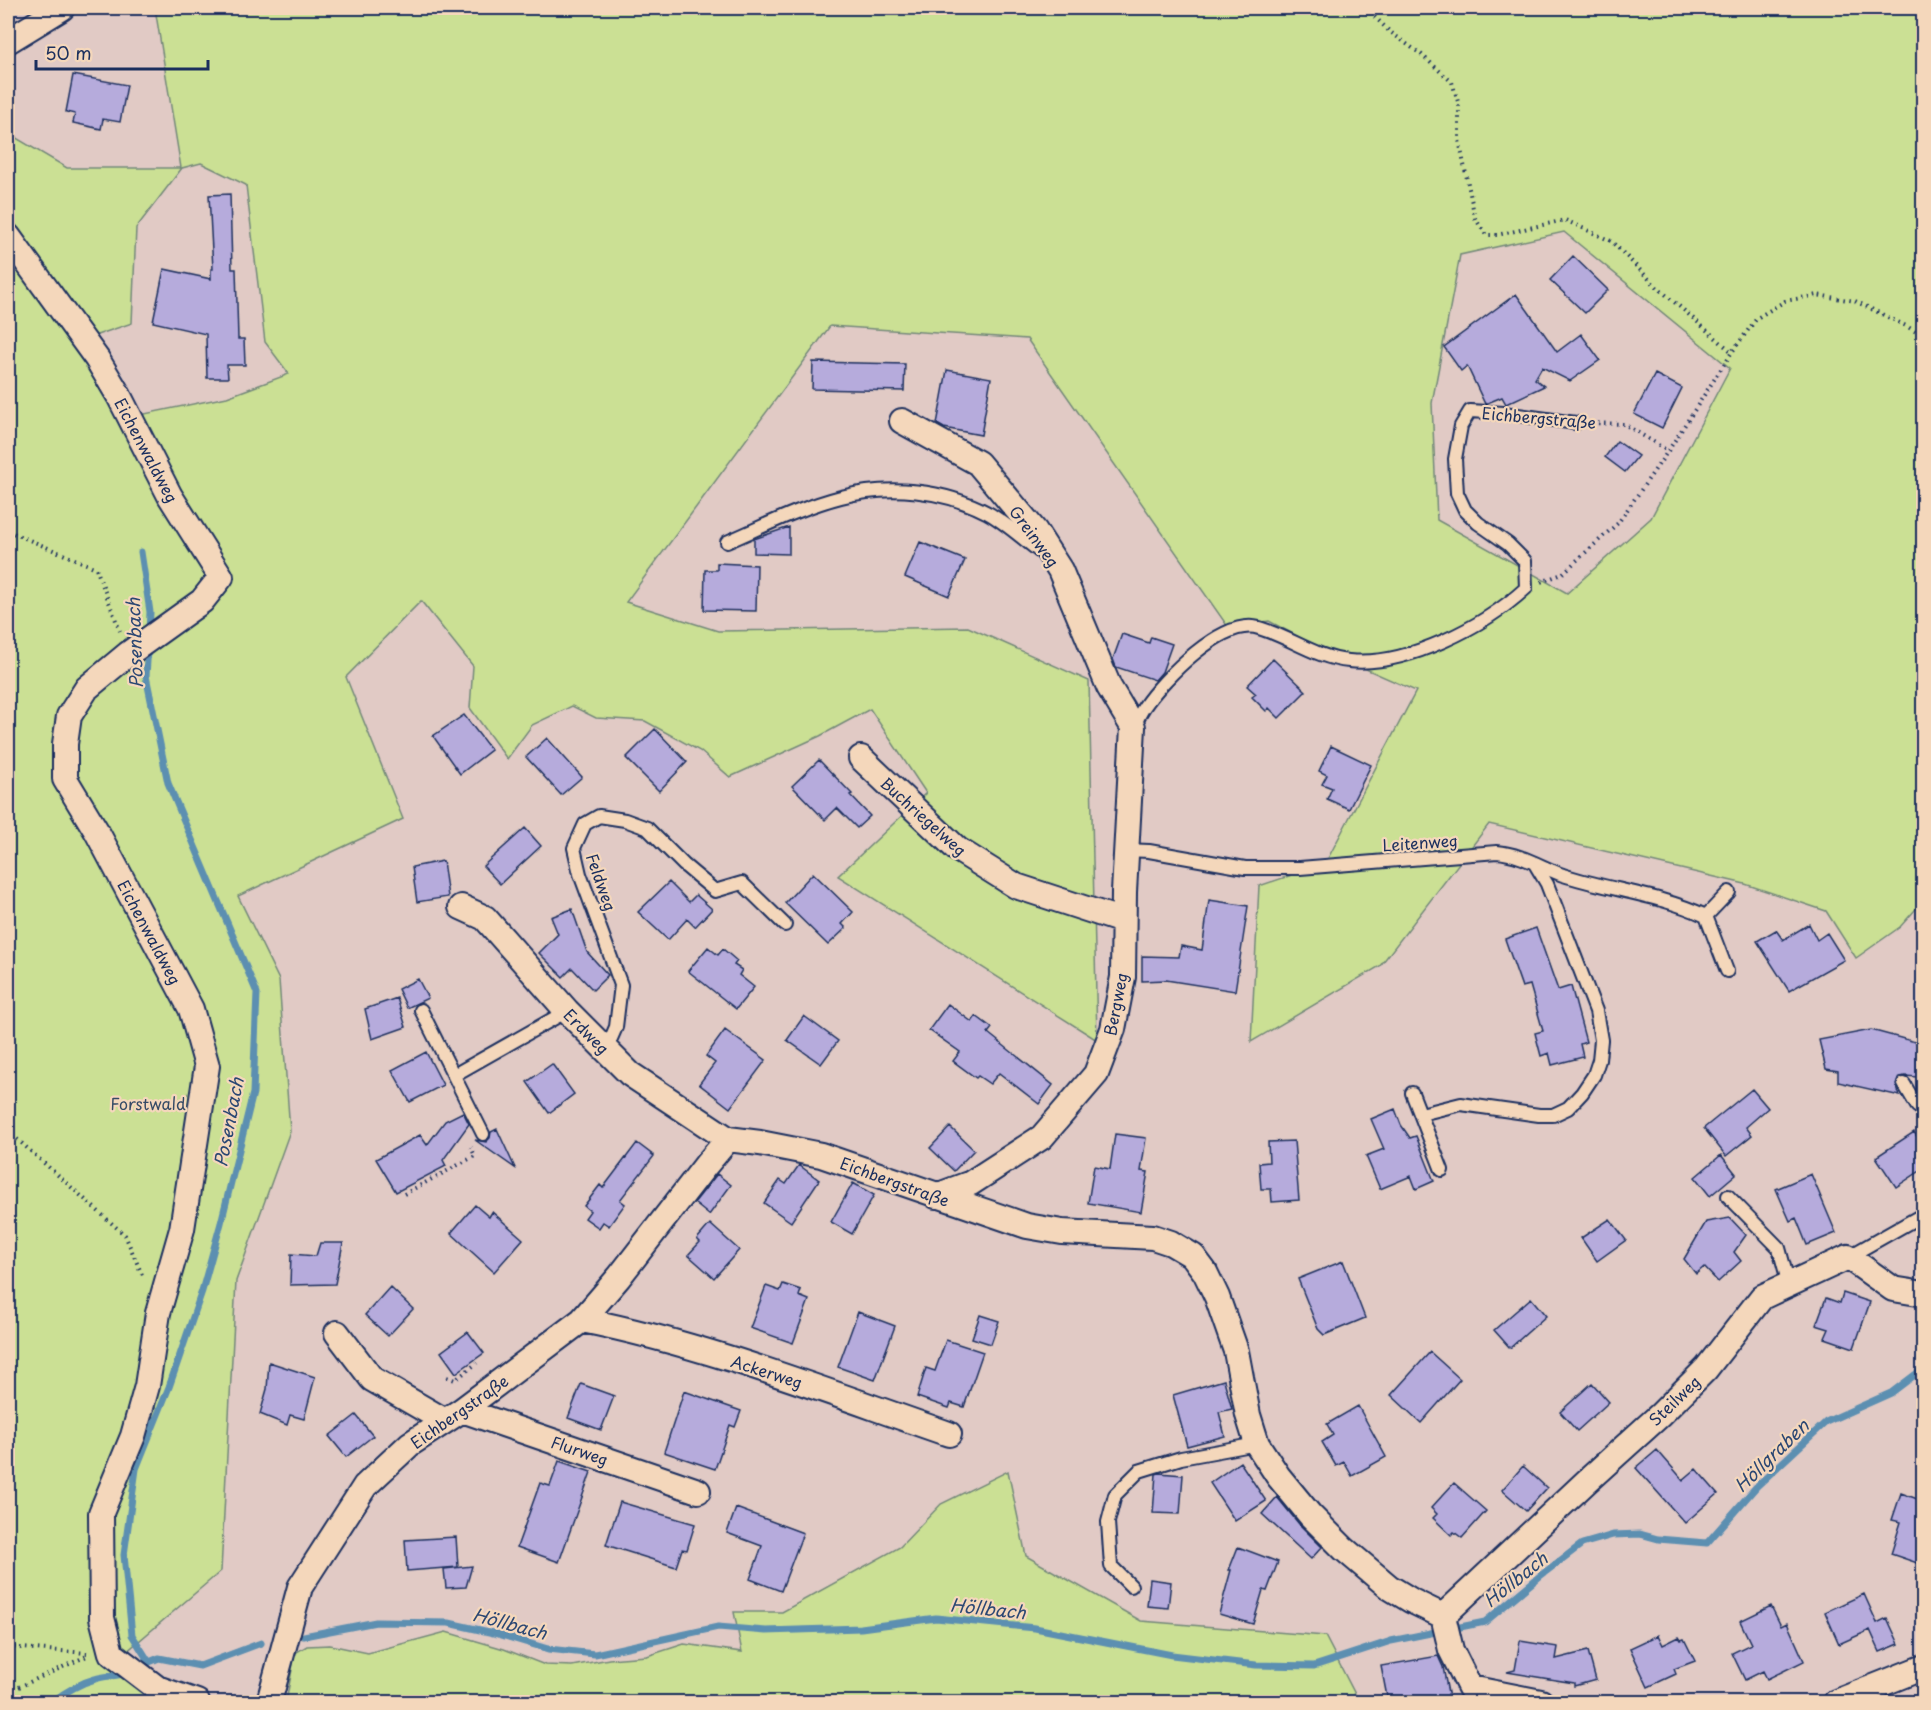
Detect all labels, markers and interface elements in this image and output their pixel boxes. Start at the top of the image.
scale bar [36,33,208,71]
text: 50 m [45,39,92,66]
street label: Eichenwaldweg [109,393,185,507]
street label: Eichbergstraße [1481,400,1597,434]
street label: Greinweg [1004,500,1066,572]
water label: Posenbach [119,597,149,689]
street label: Buchriegelweg [876,771,972,861]
street label: Leitenweg [1381,827,1459,857]
street label: Feldweg [581,850,623,914]
street label: Eichenwaldweg [112,875,188,989]
street label: Bergweg [1097,970,1133,1038]
street label: Erdweg [559,1003,615,1059]
water label: Posenbach [206,1074,250,1169]
park label: Forstwald [110,1091,186,1115]
street label: Eichbergstraße [837,1150,953,1212]
street label: Ackerweg [728,1348,806,1394]
street label: Eichbergstraße [405,1368,513,1454]
street label: Steilweg [1643,1369,1705,1431]
water label: Höllgraben [1727,1412,1815,1498]
street label: Flurweg [548,1429,612,1471]
water label: Höllbach [1477,1544,1553,1613]
water label: Höllbach [949,1591,1028,1625]
water label: Höllbach [470,1600,551,1646]

